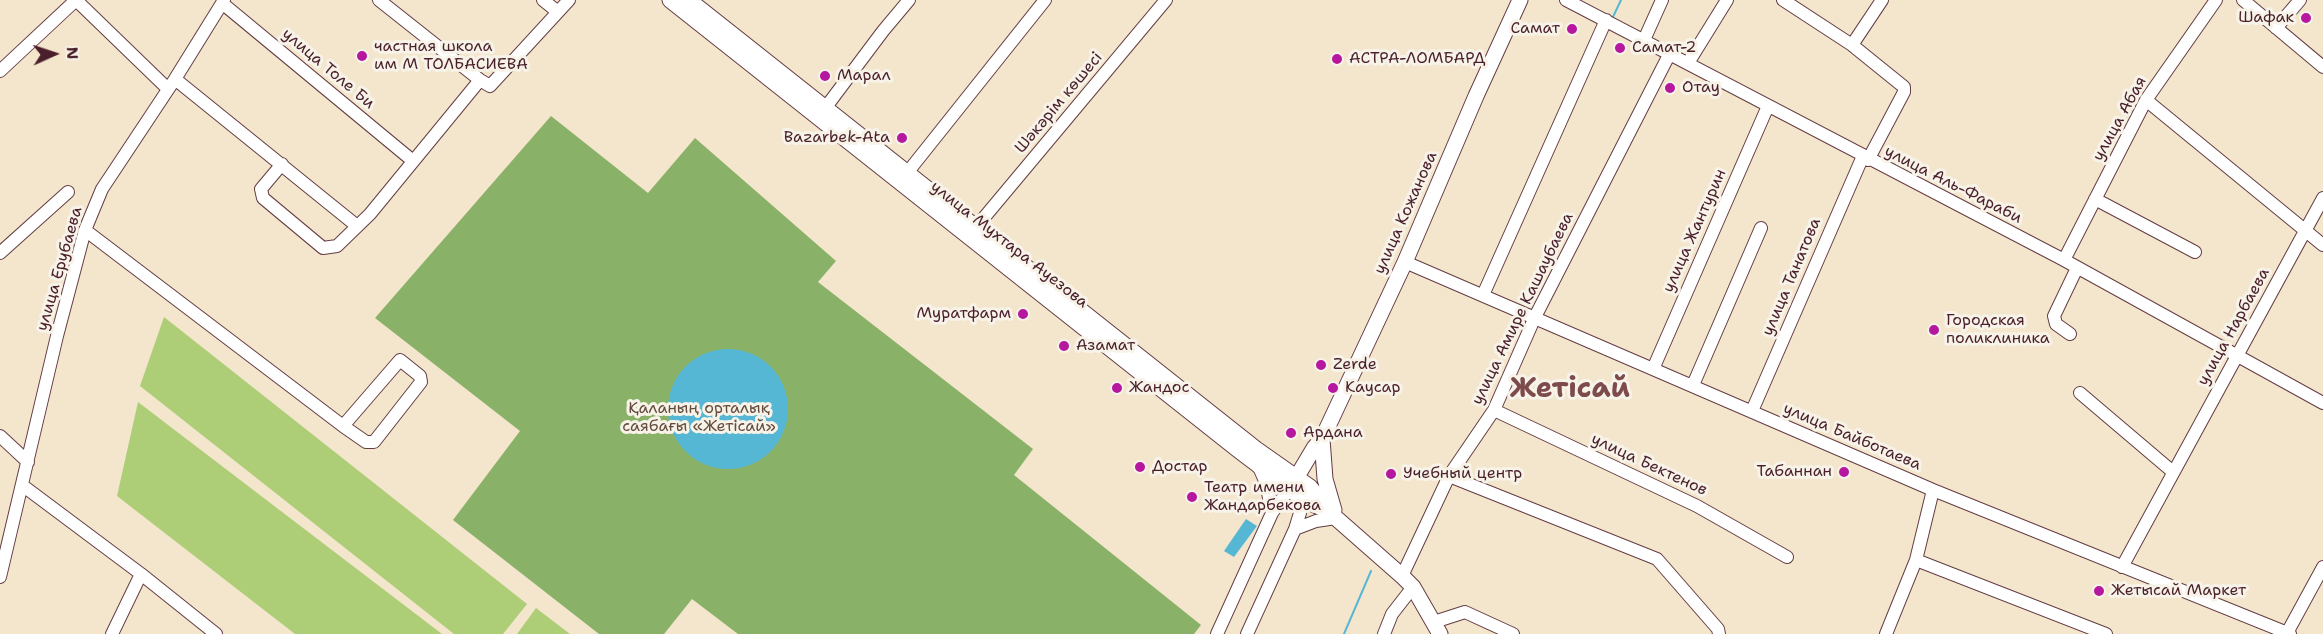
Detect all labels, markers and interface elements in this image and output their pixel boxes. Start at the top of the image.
place label: Шафак [2238,8,2294,28]
marker: Шафак [2299,11,2313,25]
place label: Самат [1511,19,1560,39]
marker: Самат [1565,22,1579,36]
north arrow [24,24,84,84]
street label: улица Толе Би [278,25,378,113]
place label: частная школа им М ТОЛБАСИЕВА [374,37,528,75]
place label: Самат-2 [1632,38,1696,58]
marker: Самат-2 [1613,41,1627,55]
text: N [62,46,83,60]
marker: частная школа им М ТОЛБАСИЕВА [355,49,369,63]
street label: Шәкәрім көшесі [1011,49,1107,157]
place label: АСТРА-ЛОМБАРД [1349,49,1485,69]
marker: АСТРА-ЛОМБАРД [1330,52,1344,66]
place label: Марал [837,66,891,86]
marker: Марал [818,69,832,83]
street label: улица Абая [2089,73,2151,165]
place label: Отау [1682,78,1720,98]
marker: Отау [1663,81,1677,95]
place label: Bazarbek-Ata [784,128,890,148]
marker: Bazarbek-Ata [895,131,909,145]
street label: улица Аль-Фараби [1881,142,2025,228]
street label: улица Кожанова [1370,149,1442,277]
street label: улица Жантурин [1659,166,1731,296]
street label: улица Мухтара Ауезова [926,177,1092,313]
street label: улица Ерубаева [33,205,87,333]
street label: улица Амире Кашаубаева [1468,210,1578,408]
street label: улица Танатова [1759,215,1825,339]
street label: улица Нарбаева [2194,265,2274,389]
place label: Муратфарм [916,304,1011,324]
marker: Муратфарм [1016,307,1030,321]
place label: Городская поликлиника [1946,311,2050,349]
marker: Городская поликлиника [1927,323,1941,337]
place label: Азамат [1076,336,1135,356]
marker: Азамат [1057,339,1071,353]
place label: Zerde [1333,355,1377,375]
marker: Zerde [1314,358,1328,372]
district label: Жетісай [1510,373,1630,407]
place label: Жандос [1129,378,1190,398]
place label: Каусар [1345,378,1400,398]
marker: Жандос [1110,381,1124,395]
marker: Каусар [1326,381,1340,395]
park label: Қаланың орталық саябағы «Жетісай» [622,399,776,437]
street label: улица Байботаева [1780,399,1924,475]
place label: Ардана [1303,423,1363,443]
marker: Ардана [1284,426,1298,440]
street label: улица Бектенов [1588,430,1710,500]
place label: Достар [1152,457,1208,477]
marker: Достар [1133,460,1147,474]
place label: Табаннан [1756,462,1832,482]
place label: Учебный центр [1403,464,1522,484]
marker: Табаннан [1837,465,1851,479]
marker: Учебный центр [1384,467,1398,481]
place label: Театр имени Жандарбекова [1204,478,1321,516]
marker: Театр имени Жандарбекова [1185,490,1199,504]
place label: Жетысай Маркет [2111,581,2246,601]
marker: Жетысай Маркет [2092,584,2106,598]

